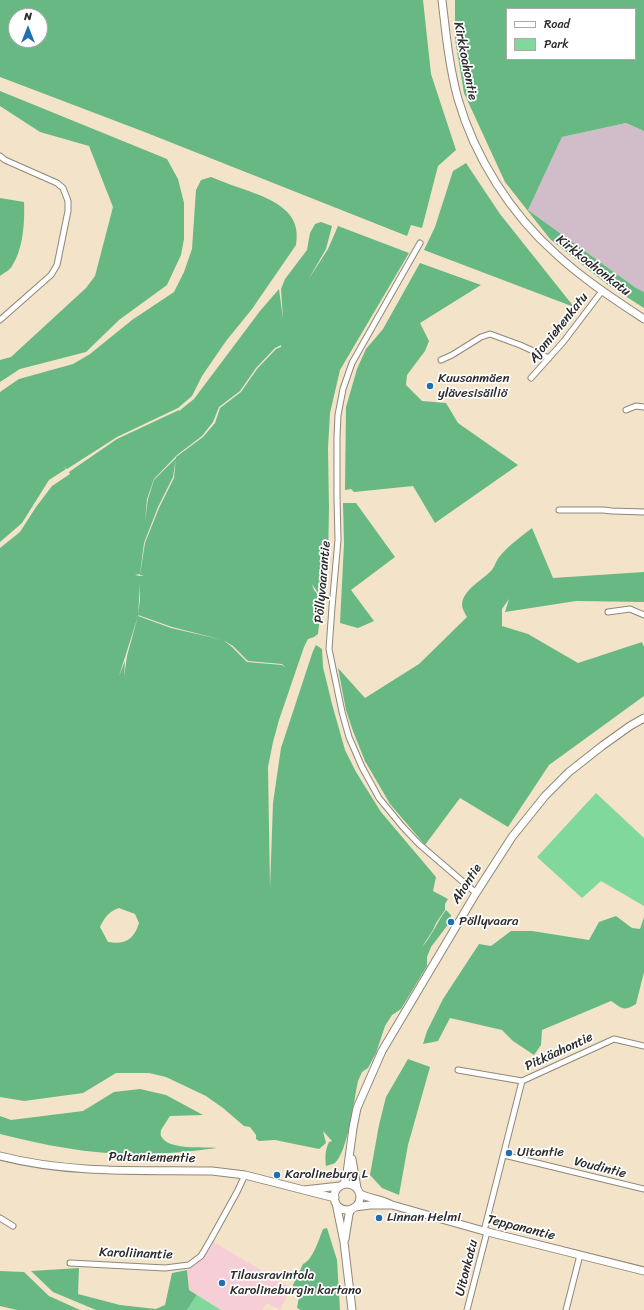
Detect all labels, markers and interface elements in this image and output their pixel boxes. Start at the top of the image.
text: N [24,7,32,26]
north arrow [8,8,48,48]
legend [506,8,636,60]
text: Road [544,13,570,35]
street label: Kirkkoahontie [450,21,480,101]
text: Park [544,33,569,55]
street label: Kirkkoahonkatu [553,232,633,300]
street label: Ajomiehenkatu [526,290,592,366]
place label: Kuusanmäen ylävesisäiliö [438,371,510,402]
marker: Kuusanmäen ylävesisäiliö [425,381,435,391]
street label: Pöllyvaarantie [312,540,334,624]
street label: Ahontie [448,861,486,907]
place label: Pöllyvaara [459,914,519,930]
marker: Pöllyvaara [446,917,456,927]
street label: Pitkäahontie [522,1029,596,1075]
place label: Uitontie [517,1145,564,1161]
marker: Uitontie [504,1148,514,1158]
street label: Paltaniementie [108,1149,196,1167]
street label: Voudintie [572,1154,628,1182]
place label: Karolineburg L [285,1167,368,1183]
marker: Karolineburg L [272,1170,282,1180]
place label: Linnan Helmi [387,1210,461,1226]
street label: Teppanantie [485,1212,557,1244]
marker: Linnan Helmi [374,1213,384,1223]
street label: Uitonkatu [452,1238,482,1298]
street label: Karoliinantie [99,1245,173,1263]
place label: Tilausravintola Karolineburgin kartano [230,1268,361,1299]
marker: Tilausravintola Karolineburgin kartano [217,1278,227,1288]

